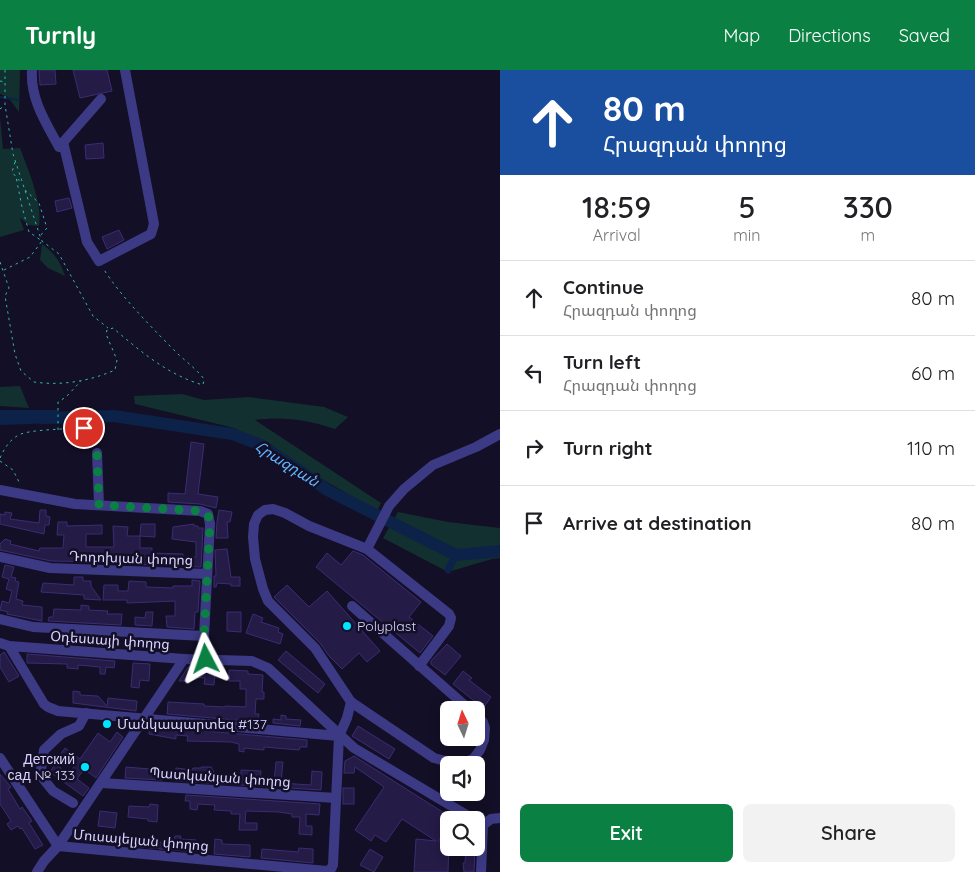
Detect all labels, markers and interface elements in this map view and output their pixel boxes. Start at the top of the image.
text: Turnly [25,20,96,50]
text: Map [723,24,760,47]
text: Directions [788,24,871,47]
text: Saved [899,24,950,47]
text: 80 m [603,86,686,130]
icon: ahead [520,90,585,155]
text: Հրազդան փողոց [603,130,787,158]
text: 18:59 [582,188,651,226]
text: 5 [738,188,755,226]
text: 330 [843,188,893,226]
text: Arrival [593,225,641,245]
text: min [733,225,761,245]
text: m [860,225,875,245]
text: Continue [563,275,644,299]
icon: ahead [520,284,548,312]
text: 80 m [911,286,955,310]
text: Հրազդան փողոց [563,300,697,320]
text: Turn left [563,350,641,374]
icon: left [520,359,548,387]
text: 60 m [911,361,955,385]
text: Հրազդան փողոց [563,375,697,395]
pin [63,407,105,449]
icon: arrive [70,414,98,442]
icon: right [520,434,548,462]
water label: Հրազդան [252,436,324,491]
text: Turn right [563,436,652,460]
text: 110 m [907,436,955,460]
icon: arrive [520,509,548,537]
text: Arrive at destination [563,511,752,535]
text: 80 m [911,511,955,535]
street label: Դոդոխյան փողոց [69,547,193,569]
place label: Polyplast [357,617,416,635]
marker: Polyplast [341,620,353,632]
street label: Օդեսսայի փողոց [50,627,170,653]
position arrow [179,632,231,684]
north arrow [440,701,485,746]
map controls [440,701,485,856]
place label: Մանկապարտեզ #137 [117,715,267,733]
marker: Մանկապարտեզ #137 [101,718,113,730]
place label: Детский сад № 133 [8,750,75,784]
button: sound [440,756,485,801]
marker: Детский сад № 133 [79,761,91,773]
street label: Պատկանյան փողոց [149,763,291,791]
button: Exit [520,804,733,862]
button: Share [743,804,955,862]
button: search [440,811,485,856]
street label: Մուսայելյան փողոց [73,825,209,855]

